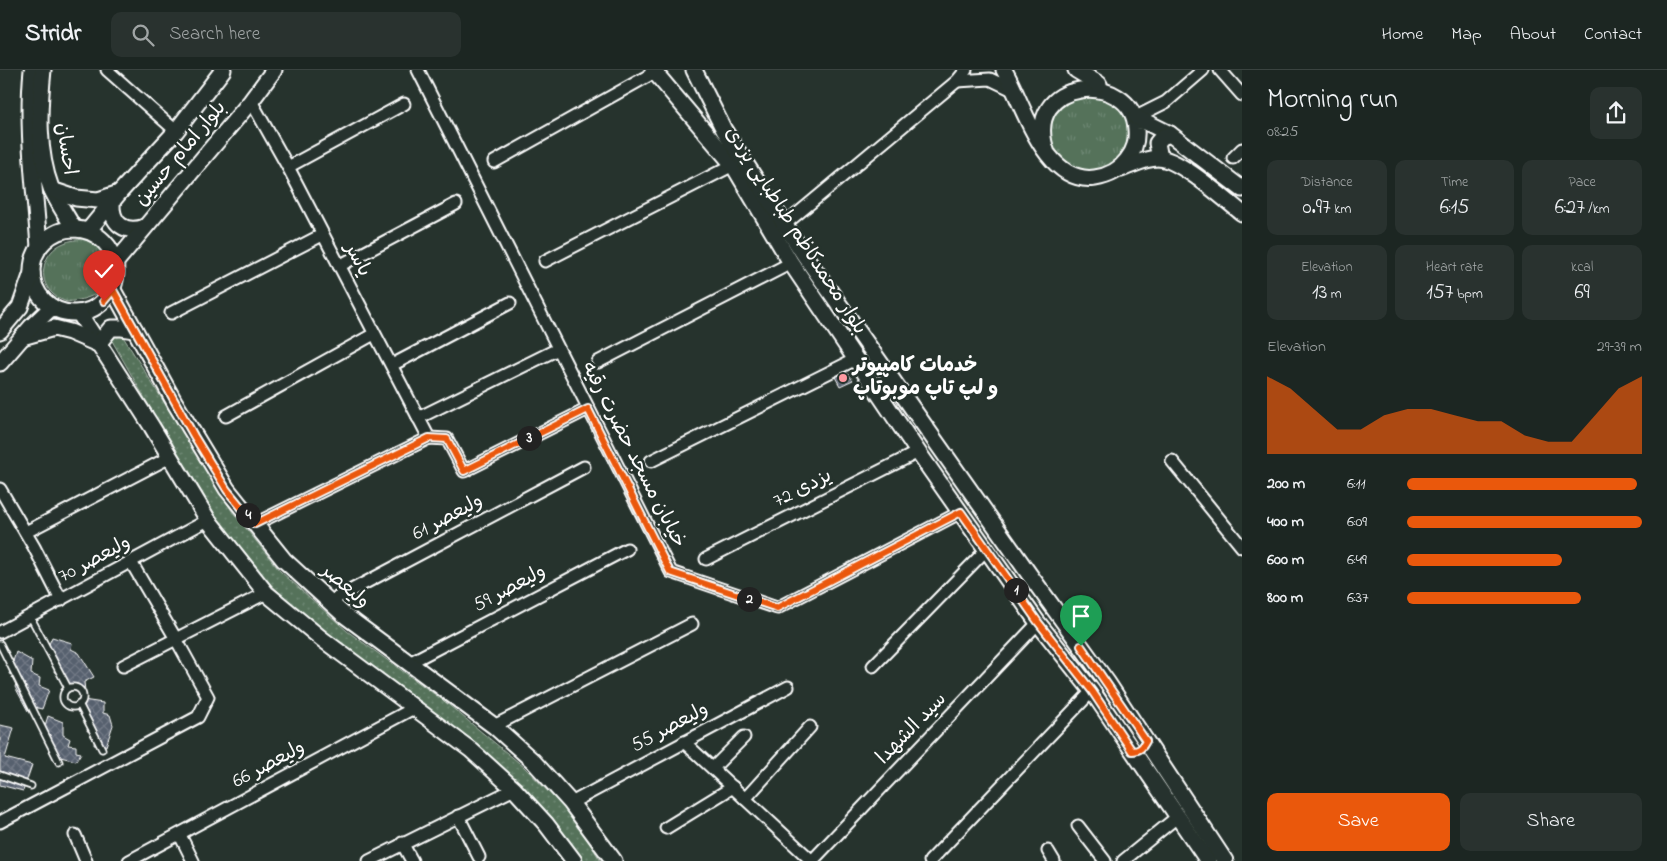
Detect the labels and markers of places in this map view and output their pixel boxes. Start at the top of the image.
pin [83,250,125,301]
place label: خدمات کامپیوتر و لپ تاپ موبوتاپ [851,352,998,404]
marker: خدمات کامپیوتر و لپ تاپ موبوتاپ [837,372,849,384]
pin: 3 [516,426,542,450]
pin: 4 [236,502,260,528]
pin: 1 [1004,578,1028,602]
pin: 2 [736,586,762,612]
pin [1060,595,1102,646]

